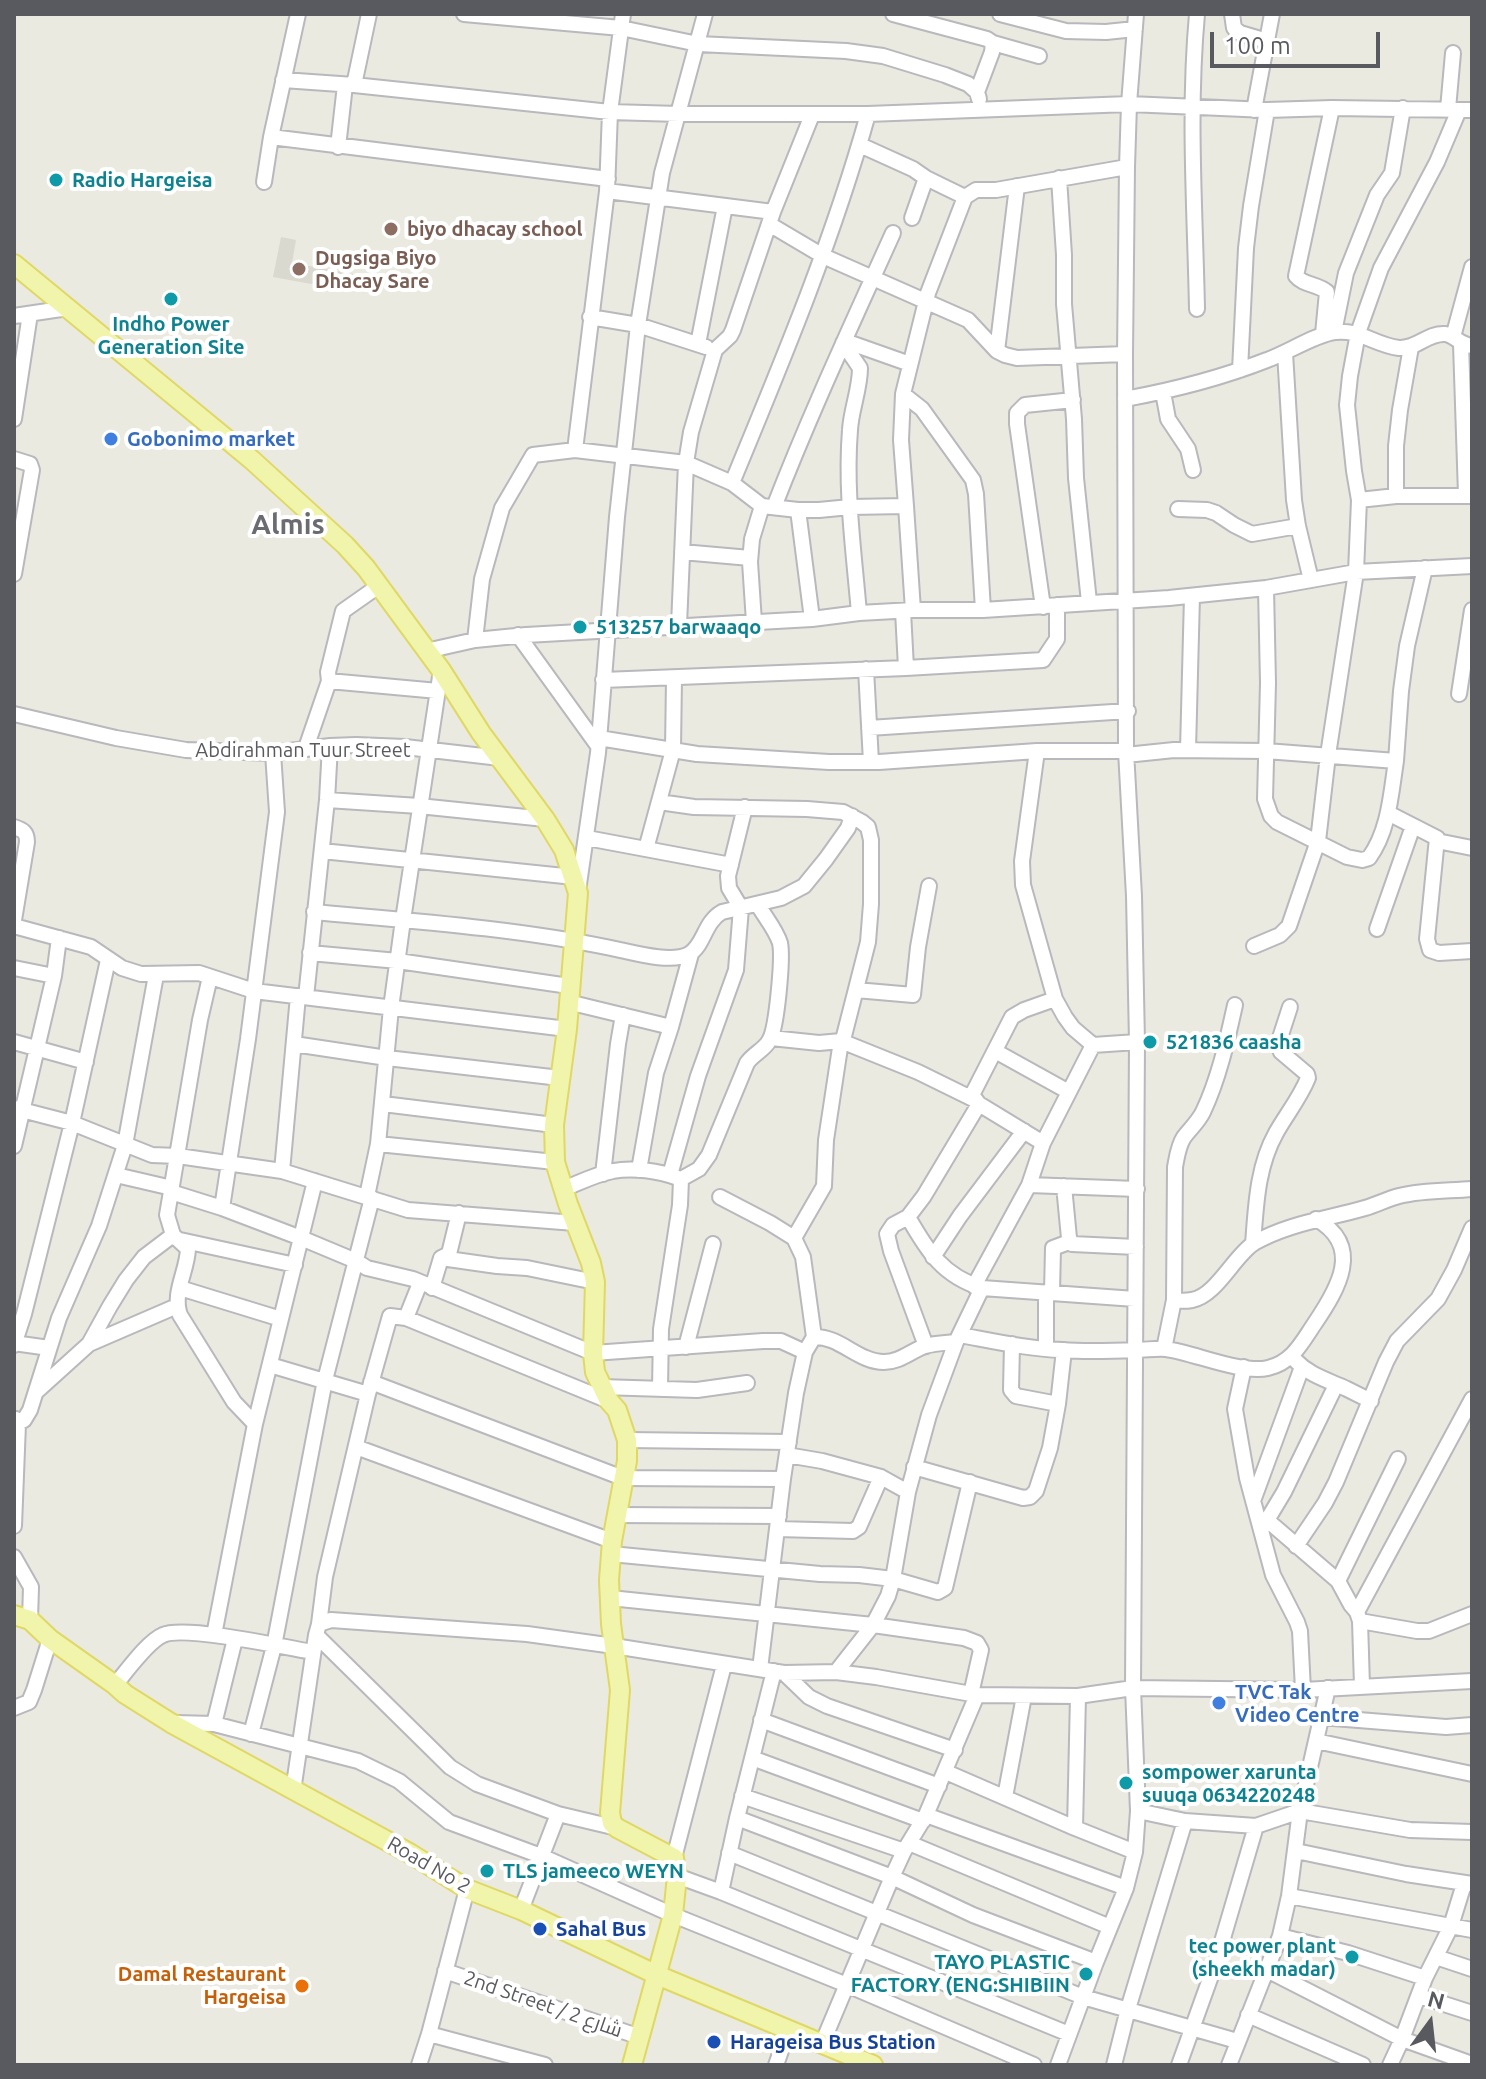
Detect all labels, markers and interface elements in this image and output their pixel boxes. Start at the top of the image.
scale bar [1214,16,1384,66]
text: 100 m [1224,32,1291,59]
place label: Radio Hargeisa [72,168,212,192]
marker: Radio Hargeisa [47,171,65,189]
place label: biyo dhacay school [407,217,583,241]
marker: biyo dhacay school [382,220,400,238]
place label: Dugsiga Biyo Dhacay Sare [315,246,436,293]
marker: Dugsiga Biyo Dhacay Sare [290,260,308,278]
marker: Indho Power Generation Site [162,290,180,308]
place label: Indho Power Generation Site [98,312,244,359]
place label: Gobonimo market [127,427,295,451]
marker: Gobonimo market [102,430,120,448]
district label: Almis [251,508,325,542]
place label: 513257 barwaaqo [596,615,761,639]
marker: 513257 barwaaqo [571,618,589,636]
street label: Abdirahman Tuur Street [195,738,411,762]
place label: 521836 caasha [1166,1030,1302,1054]
marker: 521836 caasha [1141,1033,1159,1051]
place label: TVC Tak Video Centre [1235,1680,1360,1727]
marker: TVC Tak Video Centre [1210,1694,1228,1712]
place label: sompower xarunta suuqa 0634220248 [1142,1760,1317,1807]
marker: sompower xarunta suuqa 0634220248 [1117,1774,1135,1792]
street label: Road No 2 [383,1831,475,1899]
place label: TLS jameeco WEYN [503,1859,684,1883]
marker: TLS jameeco WEYN [478,1862,496,1880]
place label: Sahal Bus [556,1917,646,1941]
marker: Sahal Bus [531,1920,549,1938]
place label: tec power plant (sheekh madar) [1188,1934,1336,1981]
marker: tec power plant (sheekh madar) [1343,1948,1361,1966]
place label: TAYO PLASTIC FACTORY (ENG:SHIBIIN [851,1950,1070,1997]
place label: Damal Restaurant Hargeisa [118,1962,286,2009]
marker: TAYO PLASTIC FACTORY (ENG:SHIBIIN [1077,1965,1095,1983]
street label: 2nd Street / شارع 2 [461,1966,625,2042]
marker: Damal Restaurant Hargeisa [293,1977,311,1995]
north arrow [1390,1983,1470,2063]
text: N [1425,1985,1447,2014]
place label: Harageisa Bus Station [730,2030,936,2054]
marker: Harageisa Bus Station [705,2033,723,2051]

